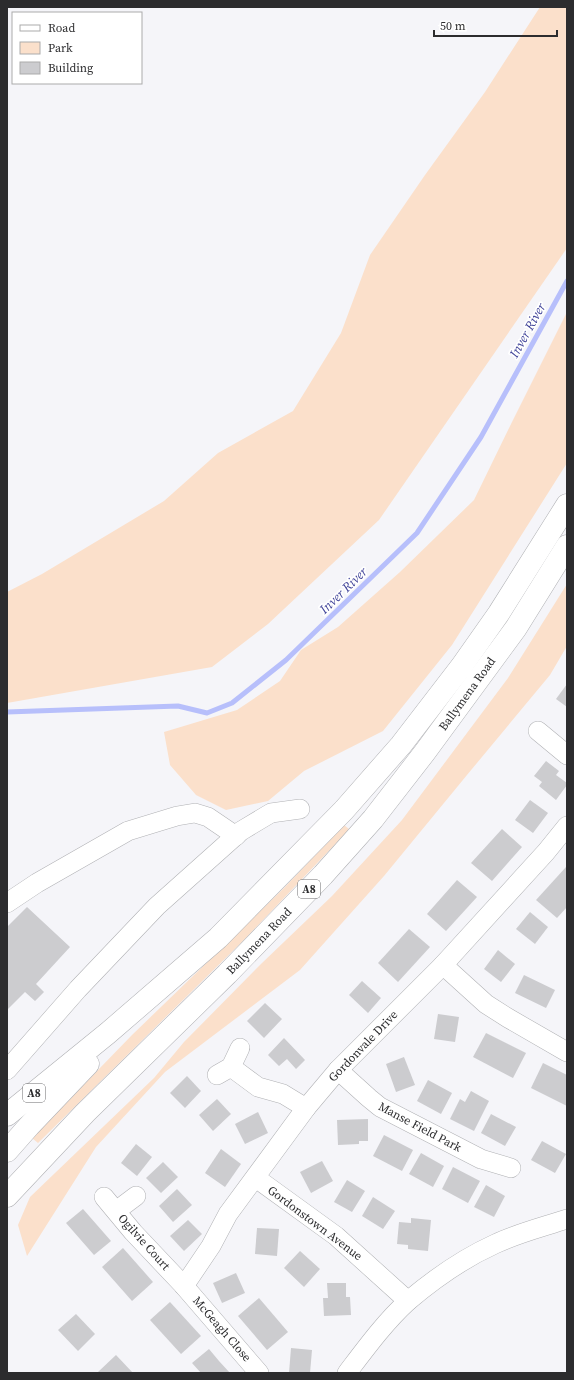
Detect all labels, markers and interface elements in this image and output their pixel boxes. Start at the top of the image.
legend [12,12,142,84]
scale bar [434,12,557,38]
text: 50 m [440,18,466,34]
text: Road [48,20,75,36]
text: Park [48,40,73,56]
text: Building [48,60,93,76]
water label: Inver River [505,299,550,362]
water label: Inver River [315,563,371,618]
street label: Ballymena Road [435,654,499,734]
road number: A8 [298,880,320,898]
street label: Ballymena Road [223,904,295,978]
street label: Gordonvale Drive [325,1007,401,1085]
road number: A8 [23,1084,45,1102]
street label: Manse Field Park [376,1098,465,1156]
street label: Gordonstown Avenue [264,1182,366,1264]
street label: Ogilvie Court [114,1210,174,1274]
street label: McGeagh Close [189,1293,255,1365]

